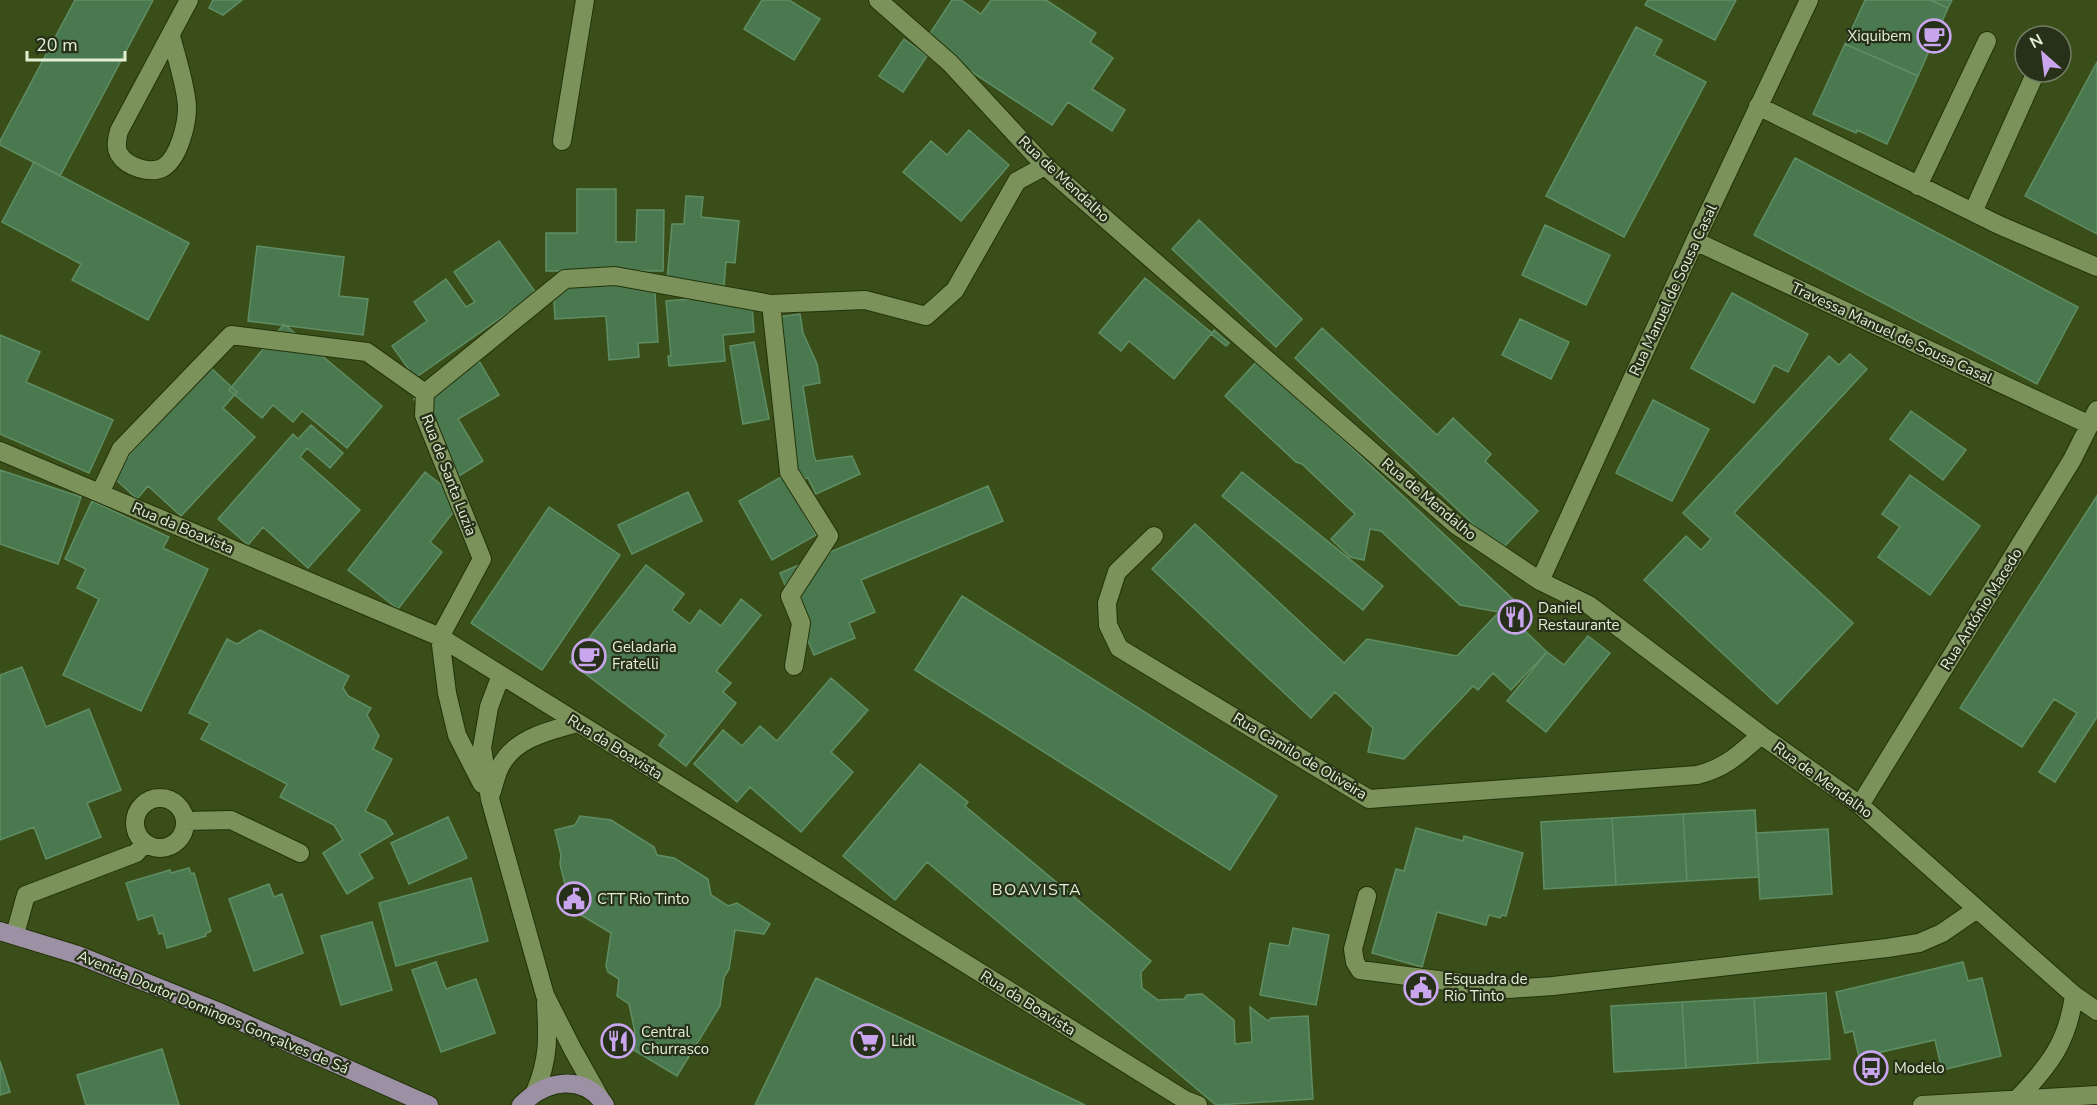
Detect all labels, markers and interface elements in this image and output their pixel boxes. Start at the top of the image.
cafe icon: Xiquibem [1916,18,1952,54]
scale bar [27,24,124,62]
north arrow [2013,24,2073,84]
place label: Xiquibem [1848,26,1911,46]
text: N [2026,29,2047,54]
text: 20 m [36,33,78,57]
street label: Rua de Mendalho [1014,131,1114,227]
street label: Rua Manuel de Sousa Casal [1624,200,1722,379]
street label: Travessa Manuel de Sousa Casal [1788,277,1996,389]
street label: Rua de Santa Luzia [417,411,481,539]
street label: Rua de Mendalho [1377,453,1481,545]
street label: Rua da Boavista [129,498,237,558]
street label: Rua António Macedo [1935,544,2027,674]
place label: Daniel Restaurante [1538,598,1620,635]
restaurant icon: Daniel Restaurante [1497,599,1533,635]
place label: Geladaria Fratelli [612,637,677,674]
cafe icon: Geladaria Fratelli [571,638,607,674]
street label: Rua Camilo de Oliveira [1229,708,1371,804]
street label: Rua da Boavista [564,710,666,784]
street label: Rua de Mendalho [1769,737,1877,823]
district label: BOAVISTA [992,879,1082,901]
public building icon: CTT Rio Tinto [556,881,592,917]
place label: CTT Rio Tinto [597,889,689,909]
street label: Avenida Doutor Domingos Gonçalves de Sá [74,946,352,1078]
street label: Rua da Boavista [977,966,1079,1040]
place label: Esquadra de Rio Tinto [1444,969,1528,1006]
public building icon: Esquadra de Rio Tinto [1403,970,1439,1006]
place label: Central Churrasco [641,1022,709,1059]
restaurant icon: Central Churrasco [600,1023,636,1059]
supermarket icon: Lidl [850,1023,886,1059]
place label: Lidl [891,1031,916,1051]
bus stop icon: Modelo [1853,1050,1889,1086]
place label: Modelo [1894,1058,1945,1078]

